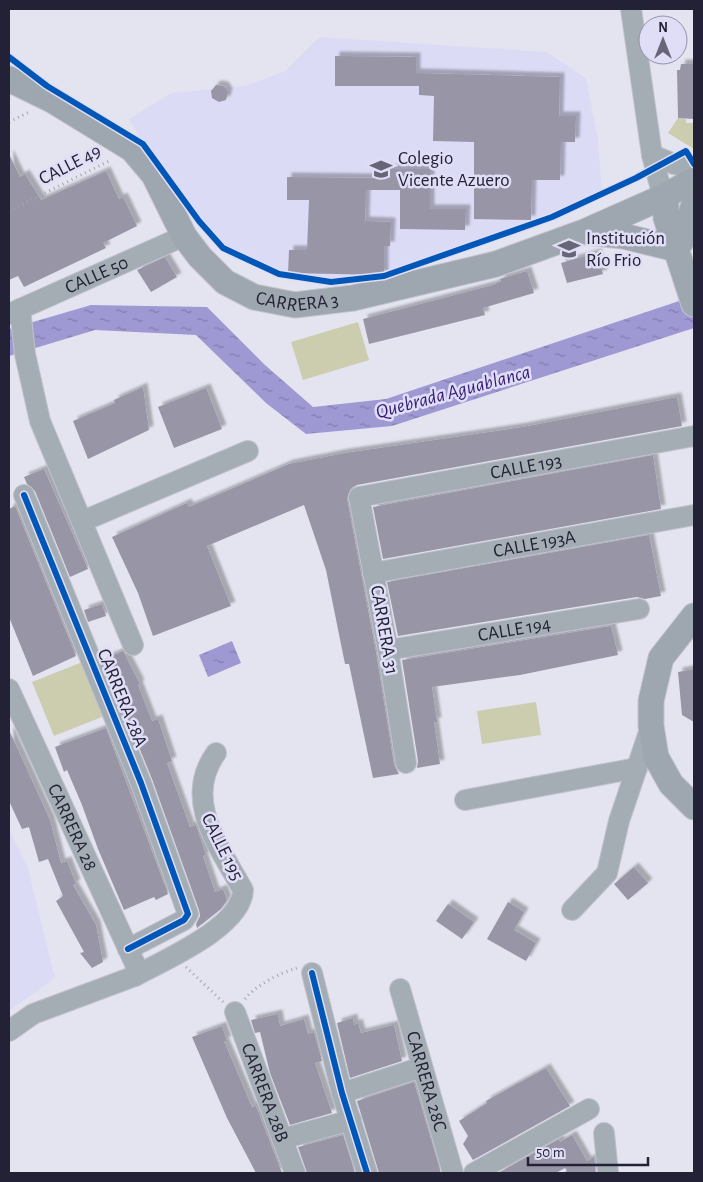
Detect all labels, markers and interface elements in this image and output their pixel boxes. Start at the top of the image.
north arrow [638,15,688,65]
text: N [658,21,668,35]
street label: CALLE 49 [36,141,104,189]
place label: Colegio Vicente Azuero [398,149,510,190]
school or university icon: Colegio Vicente Azuero [368,156,394,182]
place label: Institución Río Frio [586,229,665,270]
school or university icon: Institución Río Frio [556,236,582,262]
street label: CALLE 50 [62,253,131,297]
street label: CARRERA 3 [254,288,340,315]
water label: Quebrada Aguablanca [374,362,532,422]
street label: CALLE 193 [489,451,563,482]
street label: CALLE 193A [492,527,577,561]
street label: CARRERA 31 [367,584,401,676]
street label: CALLE 194 [476,614,552,645]
street label: CARRERA 28A [94,646,150,750]
street label: CARRERA 28 [44,781,100,874]
street label: CALLE 195 [198,810,246,884]
street label: CARRERA 28C [403,1029,450,1134]
street label: CARRERA 28B [238,1041,292,1144]
scale bar [528,1134,648,1166]
text: 50 m [536,1145,565,1160]

